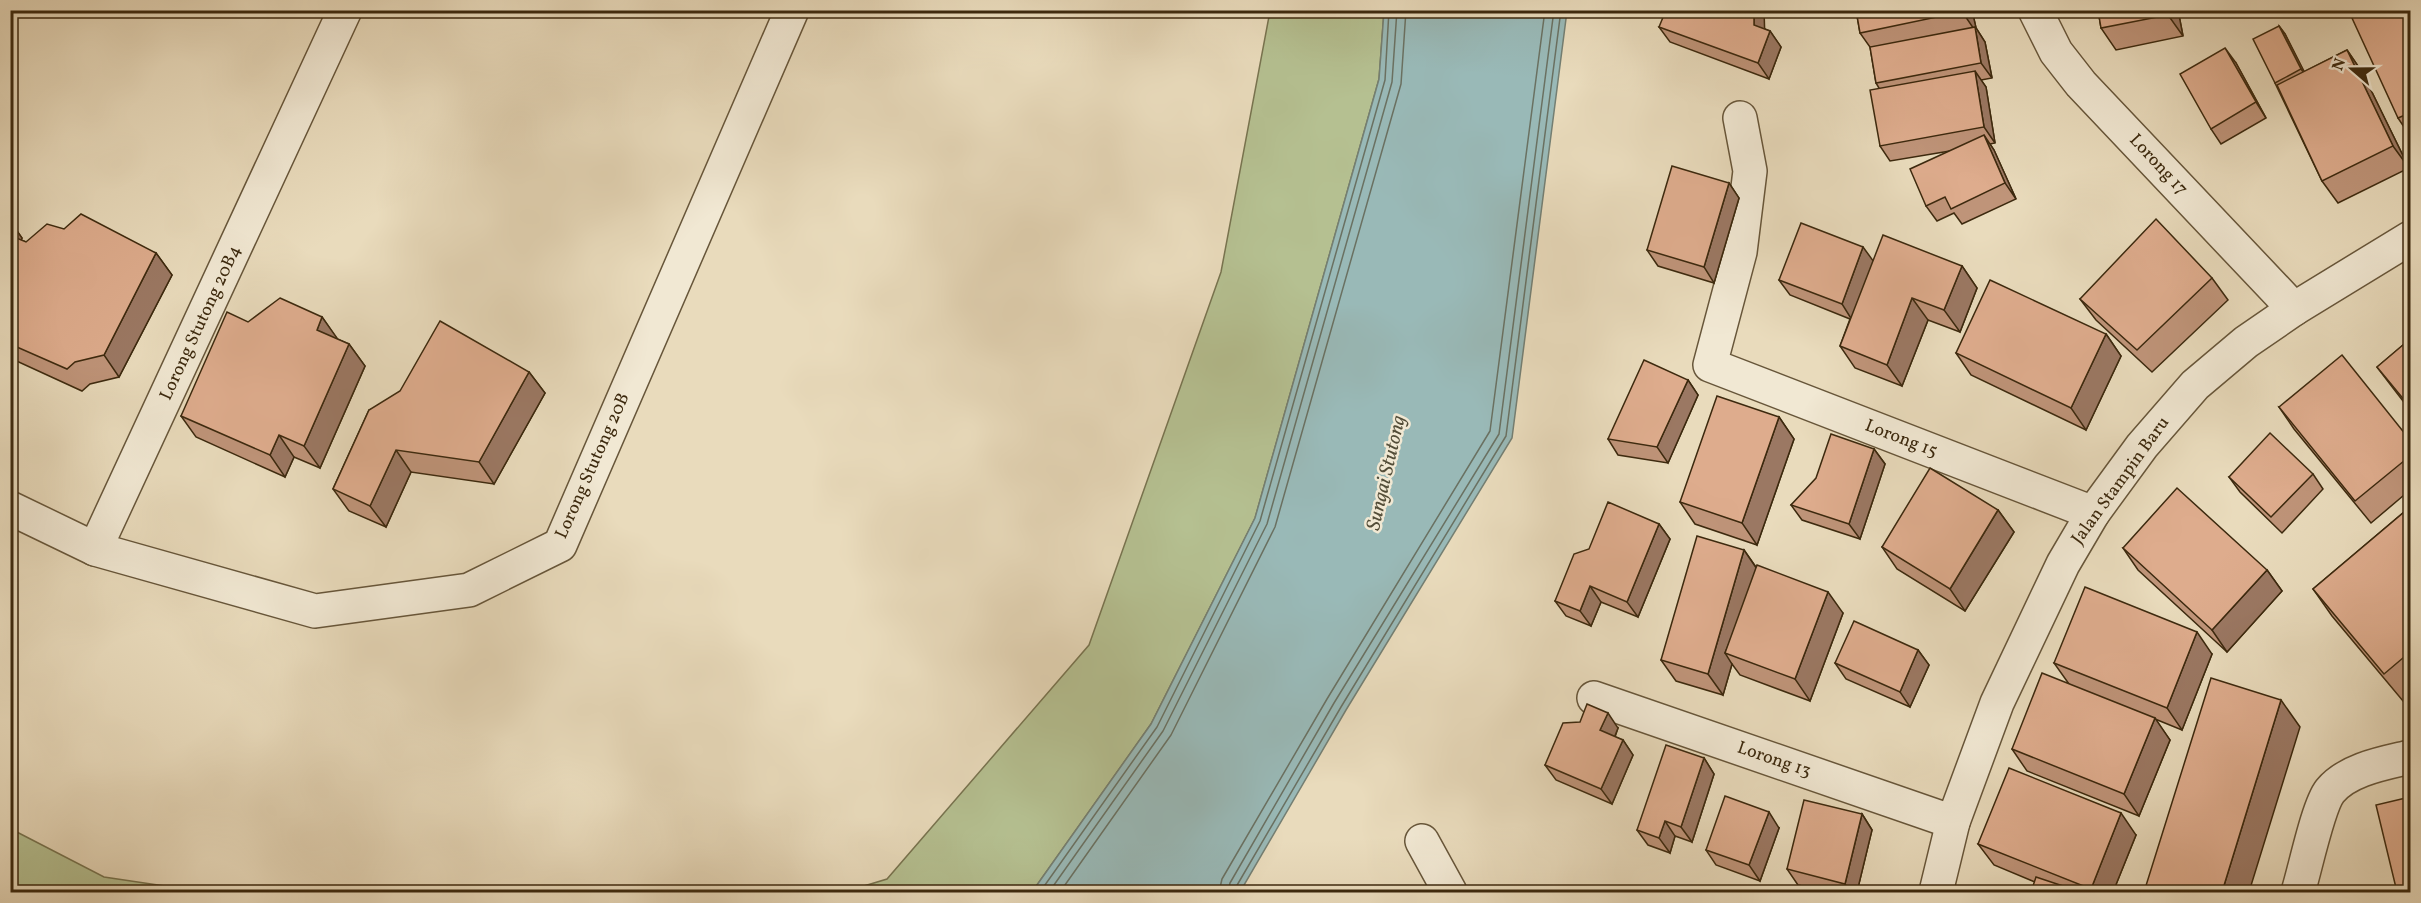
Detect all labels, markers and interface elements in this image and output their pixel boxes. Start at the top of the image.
north arrow [2322,39,2382,99]
text: N [2327,55,2352,74]
street label: Lorong 17 [2123,129,2193,201]
street label: Lorong Stutong 20B4 [154,241,248,405]
street label: Lorong Stutong 20B [550,389,636,543]
street label: Jalan Stampin Baru [2066,412,2176,550]
water label: Sungai Stutong [1360,413,1414,533]
street label: Lorong 15 [1861,414,1941,464]
street label: Lorong 13 [1734,736,1814,784]

